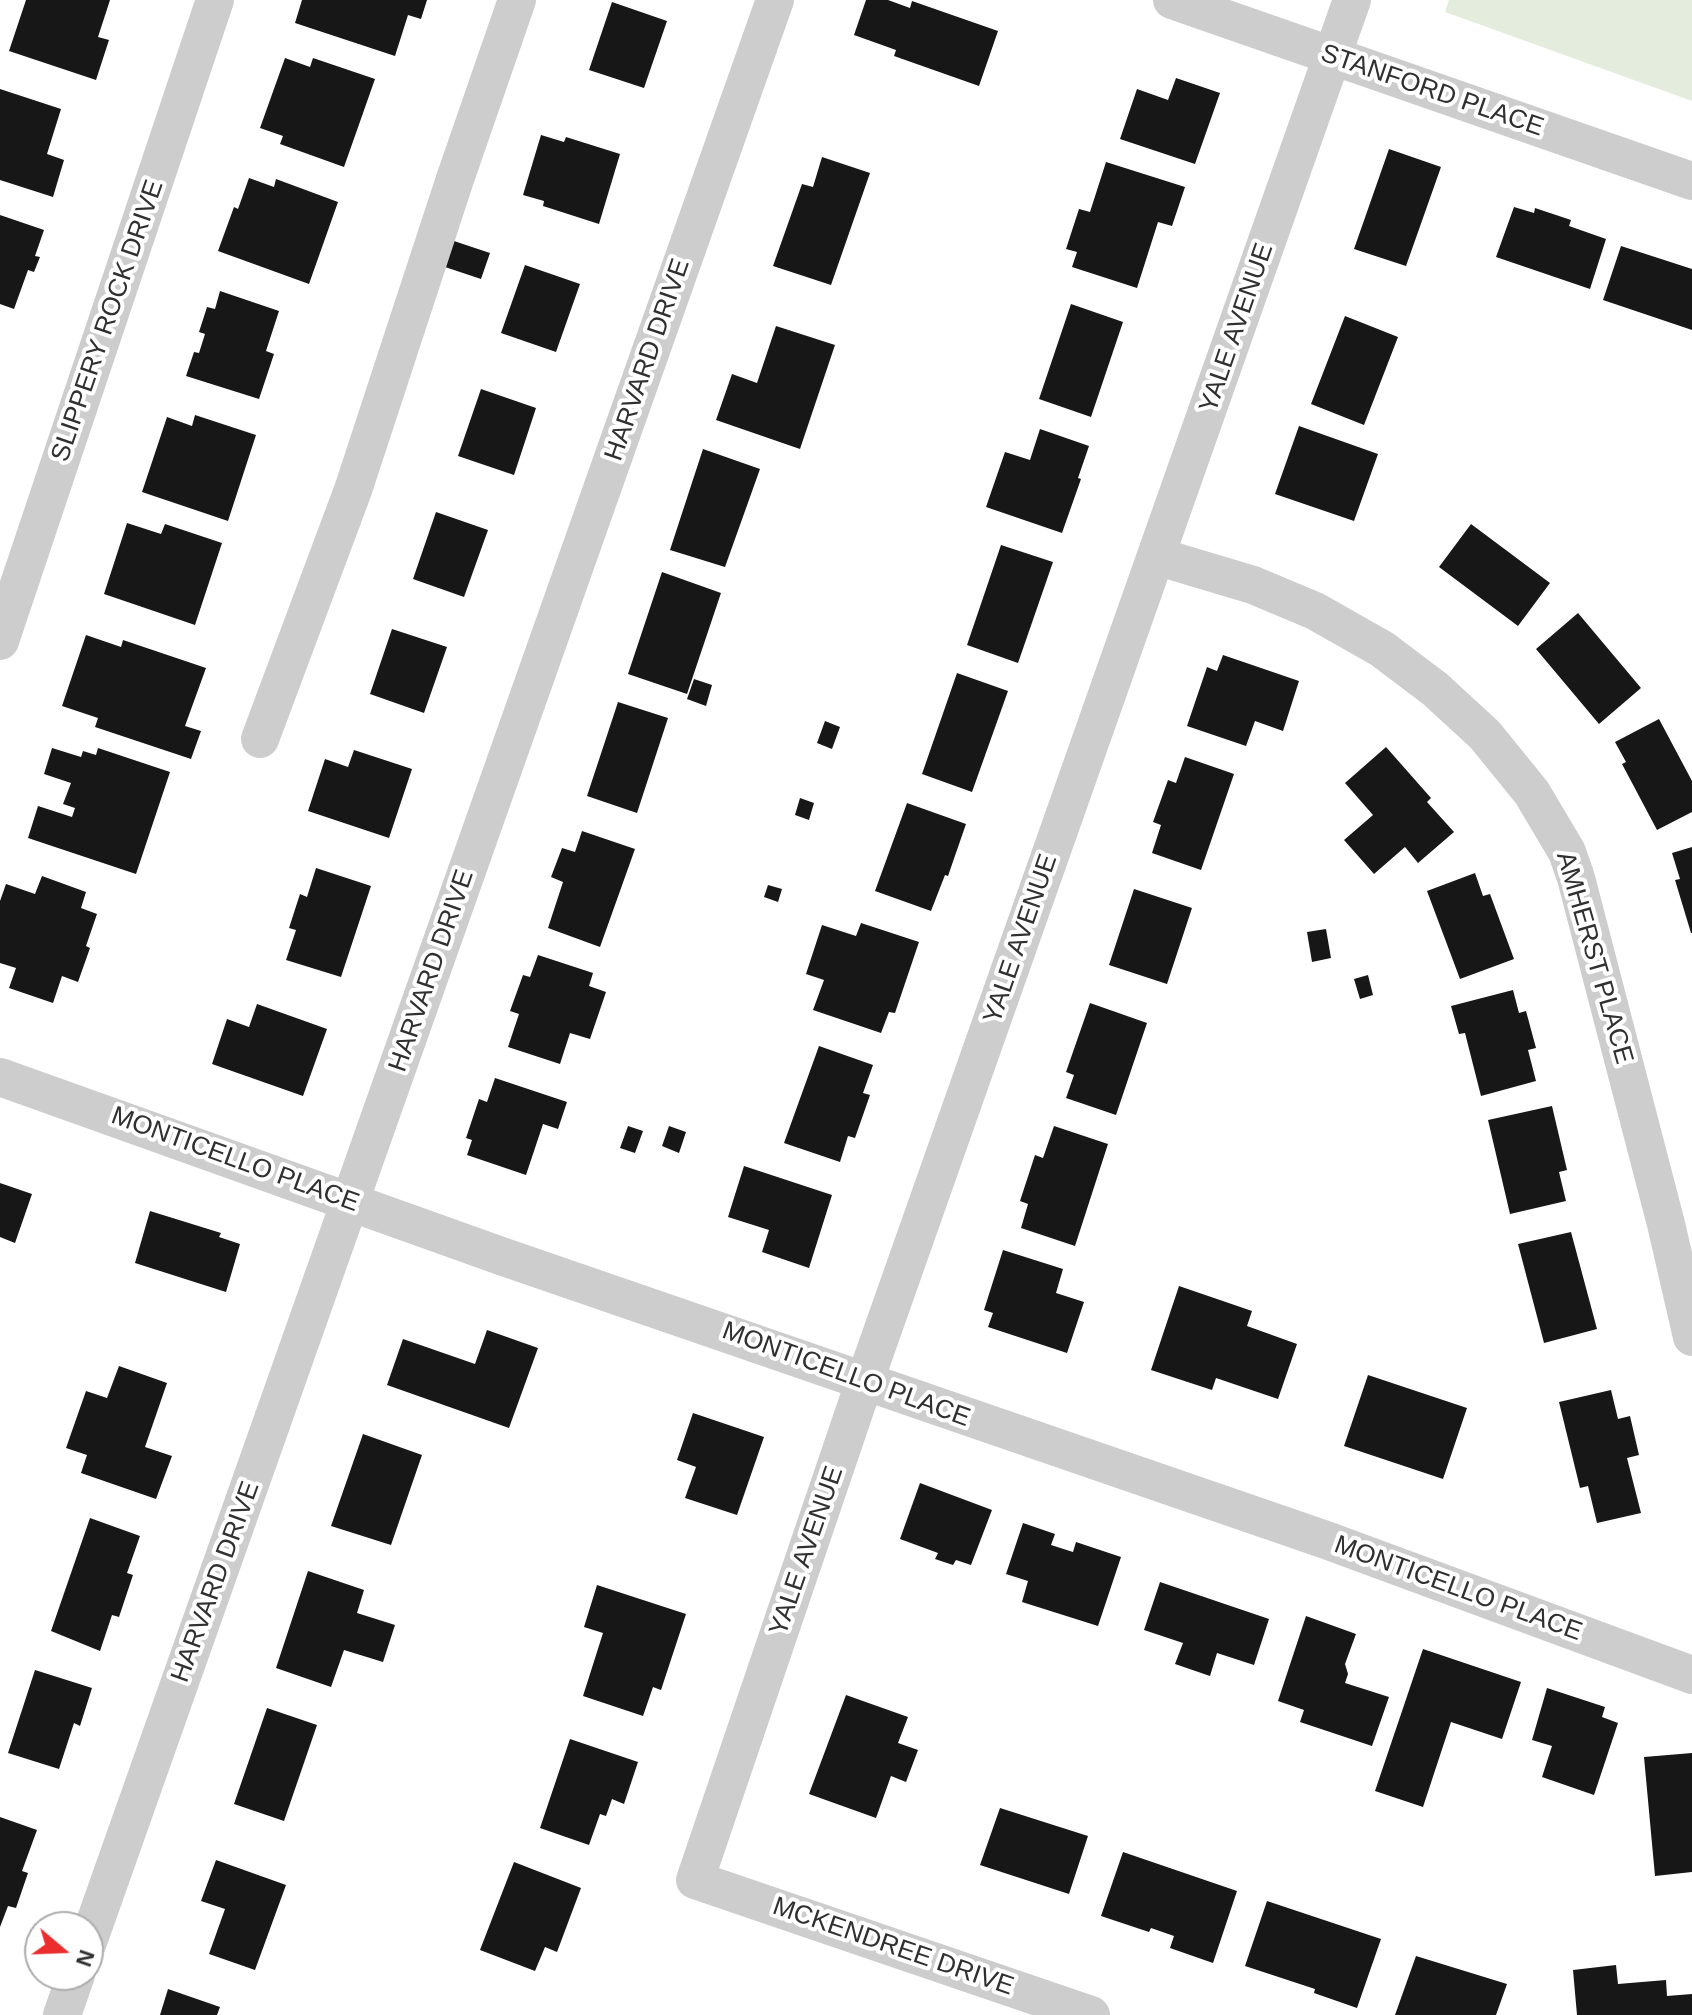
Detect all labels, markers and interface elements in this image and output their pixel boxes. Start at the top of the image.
street label: STANFORD PLACE [1317,38,1547,144]
street label: SLIPPERY ROCK DRIVE [45,176,171,466]
street label: YALE AVENUE [1193,239,1281,417]
street label: HARVARD DRIVE [599,255,697,465]
street label: AMHERST PLACE [1549,848,1639,1068]
street label: YALE AVENUE [977,850,1065,1028]
street label: HARVARD DRIVE [383,866,481,1076]
street label: MONTICELLO PLACE [107,1101,363,1219]
street label: MONTICELLO PLACE [718,1316,974,1434]
street label: YALE AVENUE [763,1462,851,1640]
street label: HARVARD DRIVE [165,1477,267,1687]
street label: MONTICELLO PLACE [1330,1530,1586,1648]
street label: MCKENDREE DRIVE [768,1891,1018,2003]
north arrow [24,1911,104,1991]
text: N [71,1947,100,1970]

